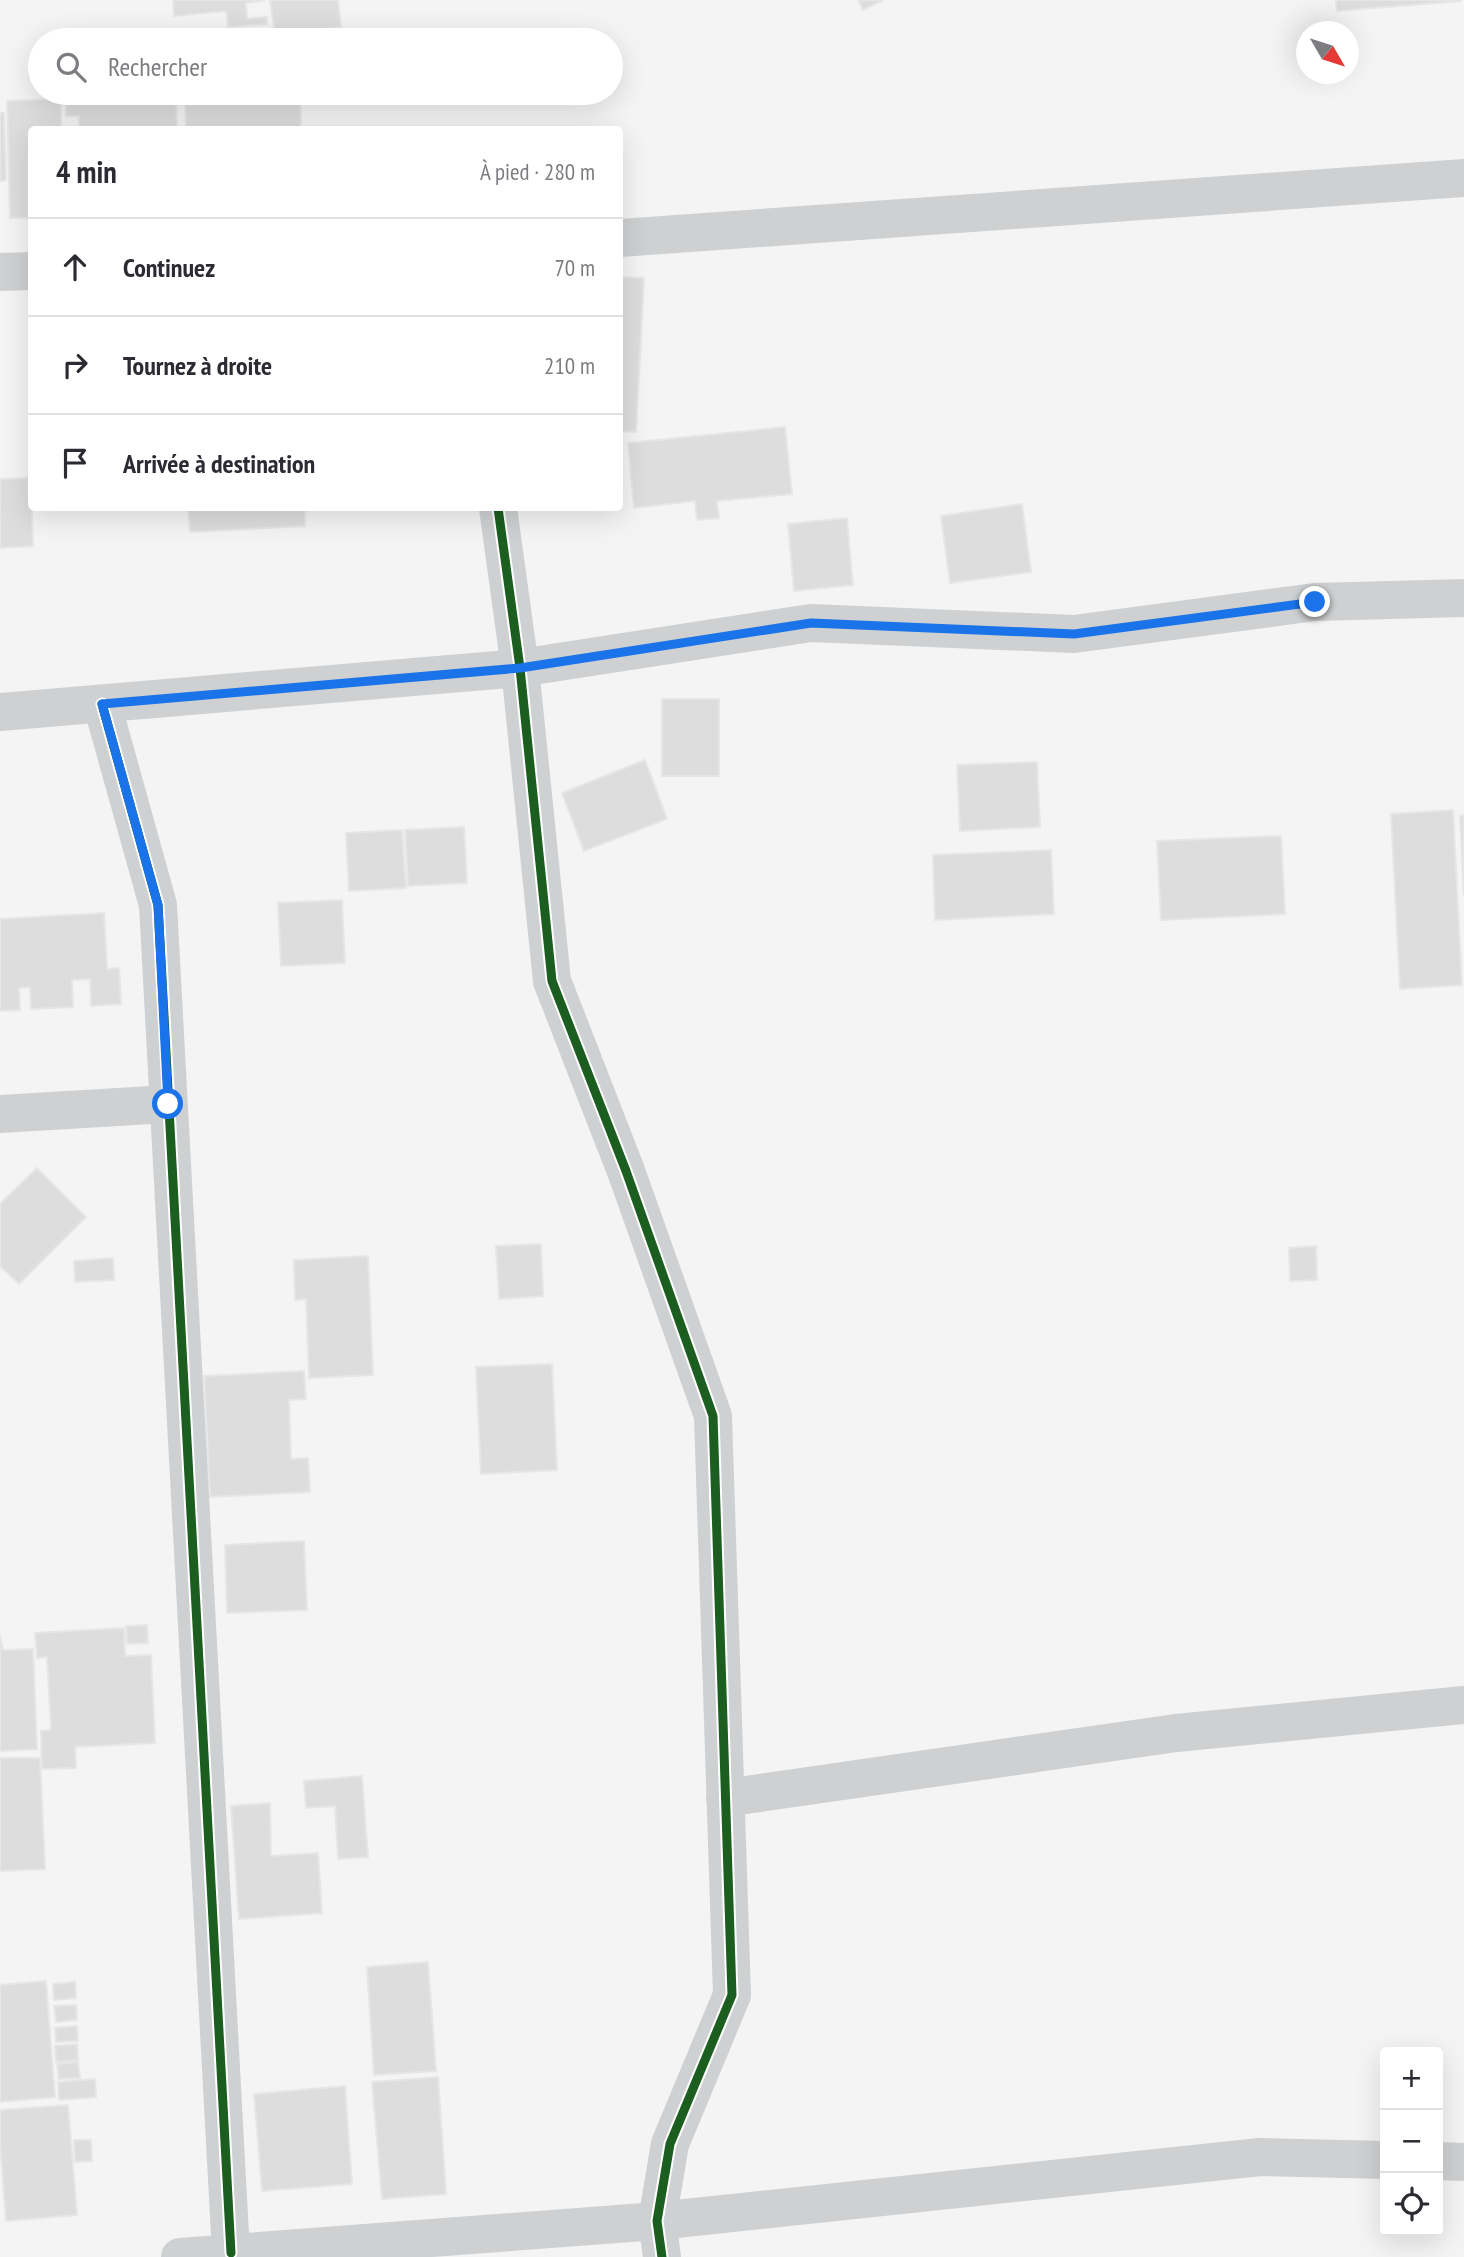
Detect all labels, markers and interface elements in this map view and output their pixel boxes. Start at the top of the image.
north arrow [1296,21,1359,84]
search box [28,28,623,105]
icon: search [52,48,90,86]
text: Rechercher [108,50,207,83]
text: 4 min [56,152,117,191]
text: À pied · 280 m [480,157,595,186]
icon: ahead [56,248,94,286]
text: Continuez [123,251,215,284]
text: 70 m [554,253,595,282]
icon: right [56,346,94,384]
text: Tournez à droite [123,349,272,382]
text: 210 m [544,351,595,380]
icon: arrive [56,444,94,482]
text: Arrivée à destination [123,447,315,480]
route end [1299,586,1330,617]
route start [152,1088,183,1119]
map controls [1380,2047,1443,2236]
button: + [1380,2047,1443,2110]
button: − [1380,2110,1443,2173]
button: locate [1380,2173,1443,2236]

